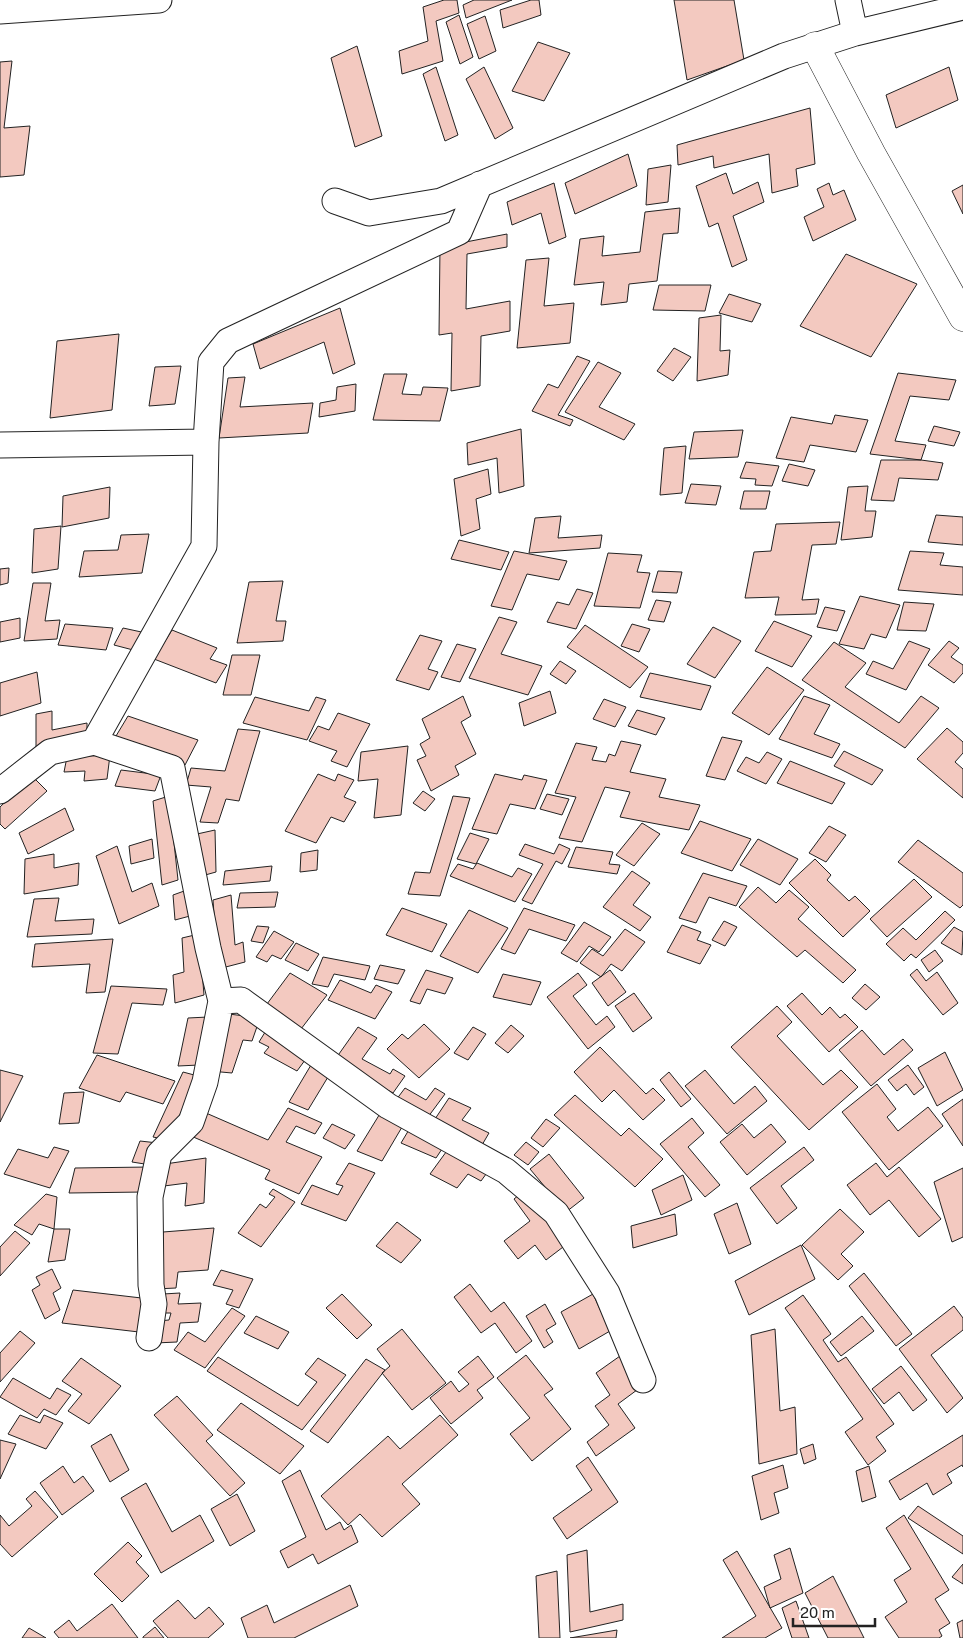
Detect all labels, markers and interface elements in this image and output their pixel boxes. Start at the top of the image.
scale bar [793,1596,876,1628]
text: 20 m [800,1604,835,1621]

